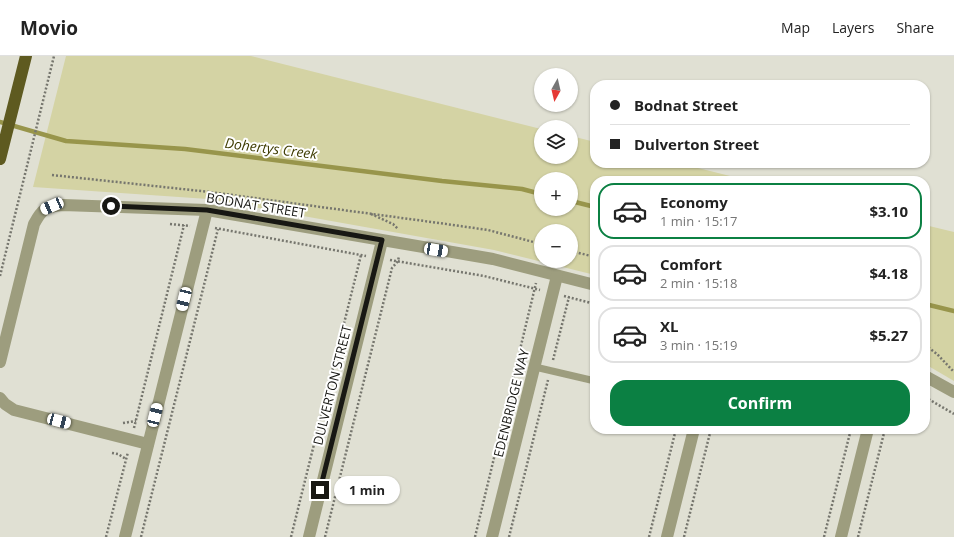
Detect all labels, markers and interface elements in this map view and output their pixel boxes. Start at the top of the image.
text: Movio [20,15,78,41]
text: Map [781,18,810,37]
text: Layers [832,18,874,37]
text: Share [896,18,934,37]
north arrow [534,68,578,112]
map controls [534,68,578,268]
text: Bodnat Street [634,95,738,115]
button: layers [534,120,578,164]
water label: Dohertys Creek [224,133,319,163]
text: Dulverton Street [634,134,759,154]
button: + [534,172,578,216]
street label: BODNAT STREET [205,188,308,222]
text: Economy [660,192,728,212]
icon: car [612,193,648,229]
car [39,196,65,216]
route start [102,197,120,215]
text: $3.10 [869,201,908,221]
text: 1 min · 15:17 [660,212,737,230]
button: − [534,224,578,268]
car [423,242,449,258]
text: Comfort [660,254,722,274]
icon: car [612,255,648,291]
text: $4.18 [869,263,908,283]
text: 2 min · 15:18 [660,274,737,292]
car [175,286,193,312]
text: XL [660,316,678,336]
icon: car [612,317,648,353]
street label: DULVERTON STREET [308,322,356,447]
text: $5.27 [869,325,908,345]
text: 3 min · 15:19 [660,336,737,354]
street label: EDENBRIDGE WAY [489,346,533,459]
button: Confirm [610,380,910,426]
car [146,402,164,428]
car [46,412,72,430]
callout: 1 min [334,476,400,504]
route end [311,481,329,499]
text: 1 min [349,481,385,499]

